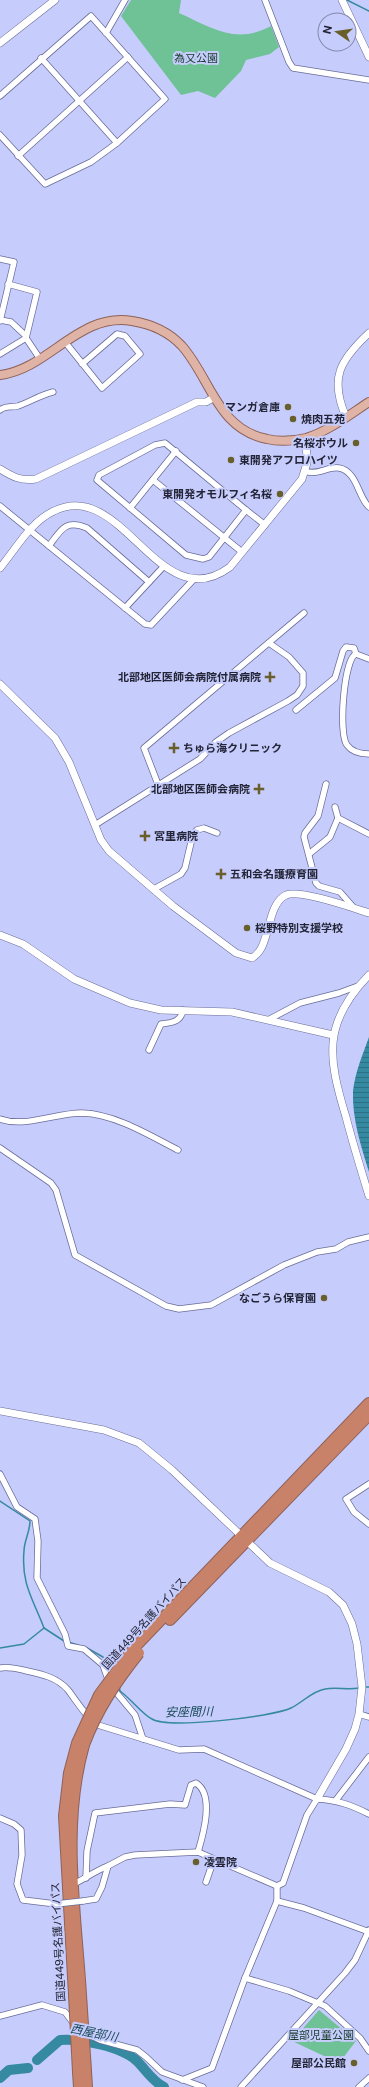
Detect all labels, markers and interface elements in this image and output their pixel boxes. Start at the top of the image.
north arrow [317,12,357,52]
text: N [320,24,334,35]
park label: 為又公園 [174,52,218,64]
place label: マンガ倉庫 [225,401,280,413]
marker: マンガ倉庫 [283,402,293,412]
place label: 焼肉五苑 [301,413,345,425]
marker: 焼肉五苑 [288,414,298,424]
place label: 名桜ボウル [293,437,348,449]
marker: 名桜ボウル [351,438,361,448]
place label: 東開発アフロハイツ [239,454,338,466]
marker: 東開発アフロハイツ [226,455,236,465]
place label: 東開発オモルフィ名桜 [162,488,272,500]
marker: 東開発オモルフィ名桜 [275,489,285,499]
place label: 北部地区医師会病院付属病院 [118,671,261,683]
marker: 北部地区医師会病院付属病院 [264,671,276,683]
marker: ちゅら海クリニック [168,742,180,754]
place label: ちゅら海クリニック [183,742,282,754]
place label: 北部地区医師会病院 [151,783,250,795]
marker: 北部地区医師会病院 [253,783,265,795]
marker: 宮里病院 [139,830,151,842]
place label: 宮里病院 [154,830,198,842]
marker: 五和会名護療育園 [215,868,227,880]
place label: 五和会名護療育園 [230,868,318,880]
place label: 桜野特別支援学校 [255,922,343,934]
marker: 桜野特別支援学校 [242,923,252,933]
place label: なごうら保育園 [239,1292,316,1304]
marker: なごうら保育園 [319,1293,329,1303]
street label: 国道449号名護バイパス [100,1575,188,1671]
water label: 安座間川 [165,1705,215,1719]
place label: 凌雲院 [204,1856,237,1868]
marker: 凌雲院 [191,1857,201,1867]
street label: 国道449号名護バイパス [49,1882,67,2002]
water label: 西屋部川 [69,2022,121,2045]
park label: 屋部児童公園 [288,2029,354,2041]
place label: 屋部公民館 [291,2057,346,2069]
marker: 屋部公民館 [349,2058,359,2068]

